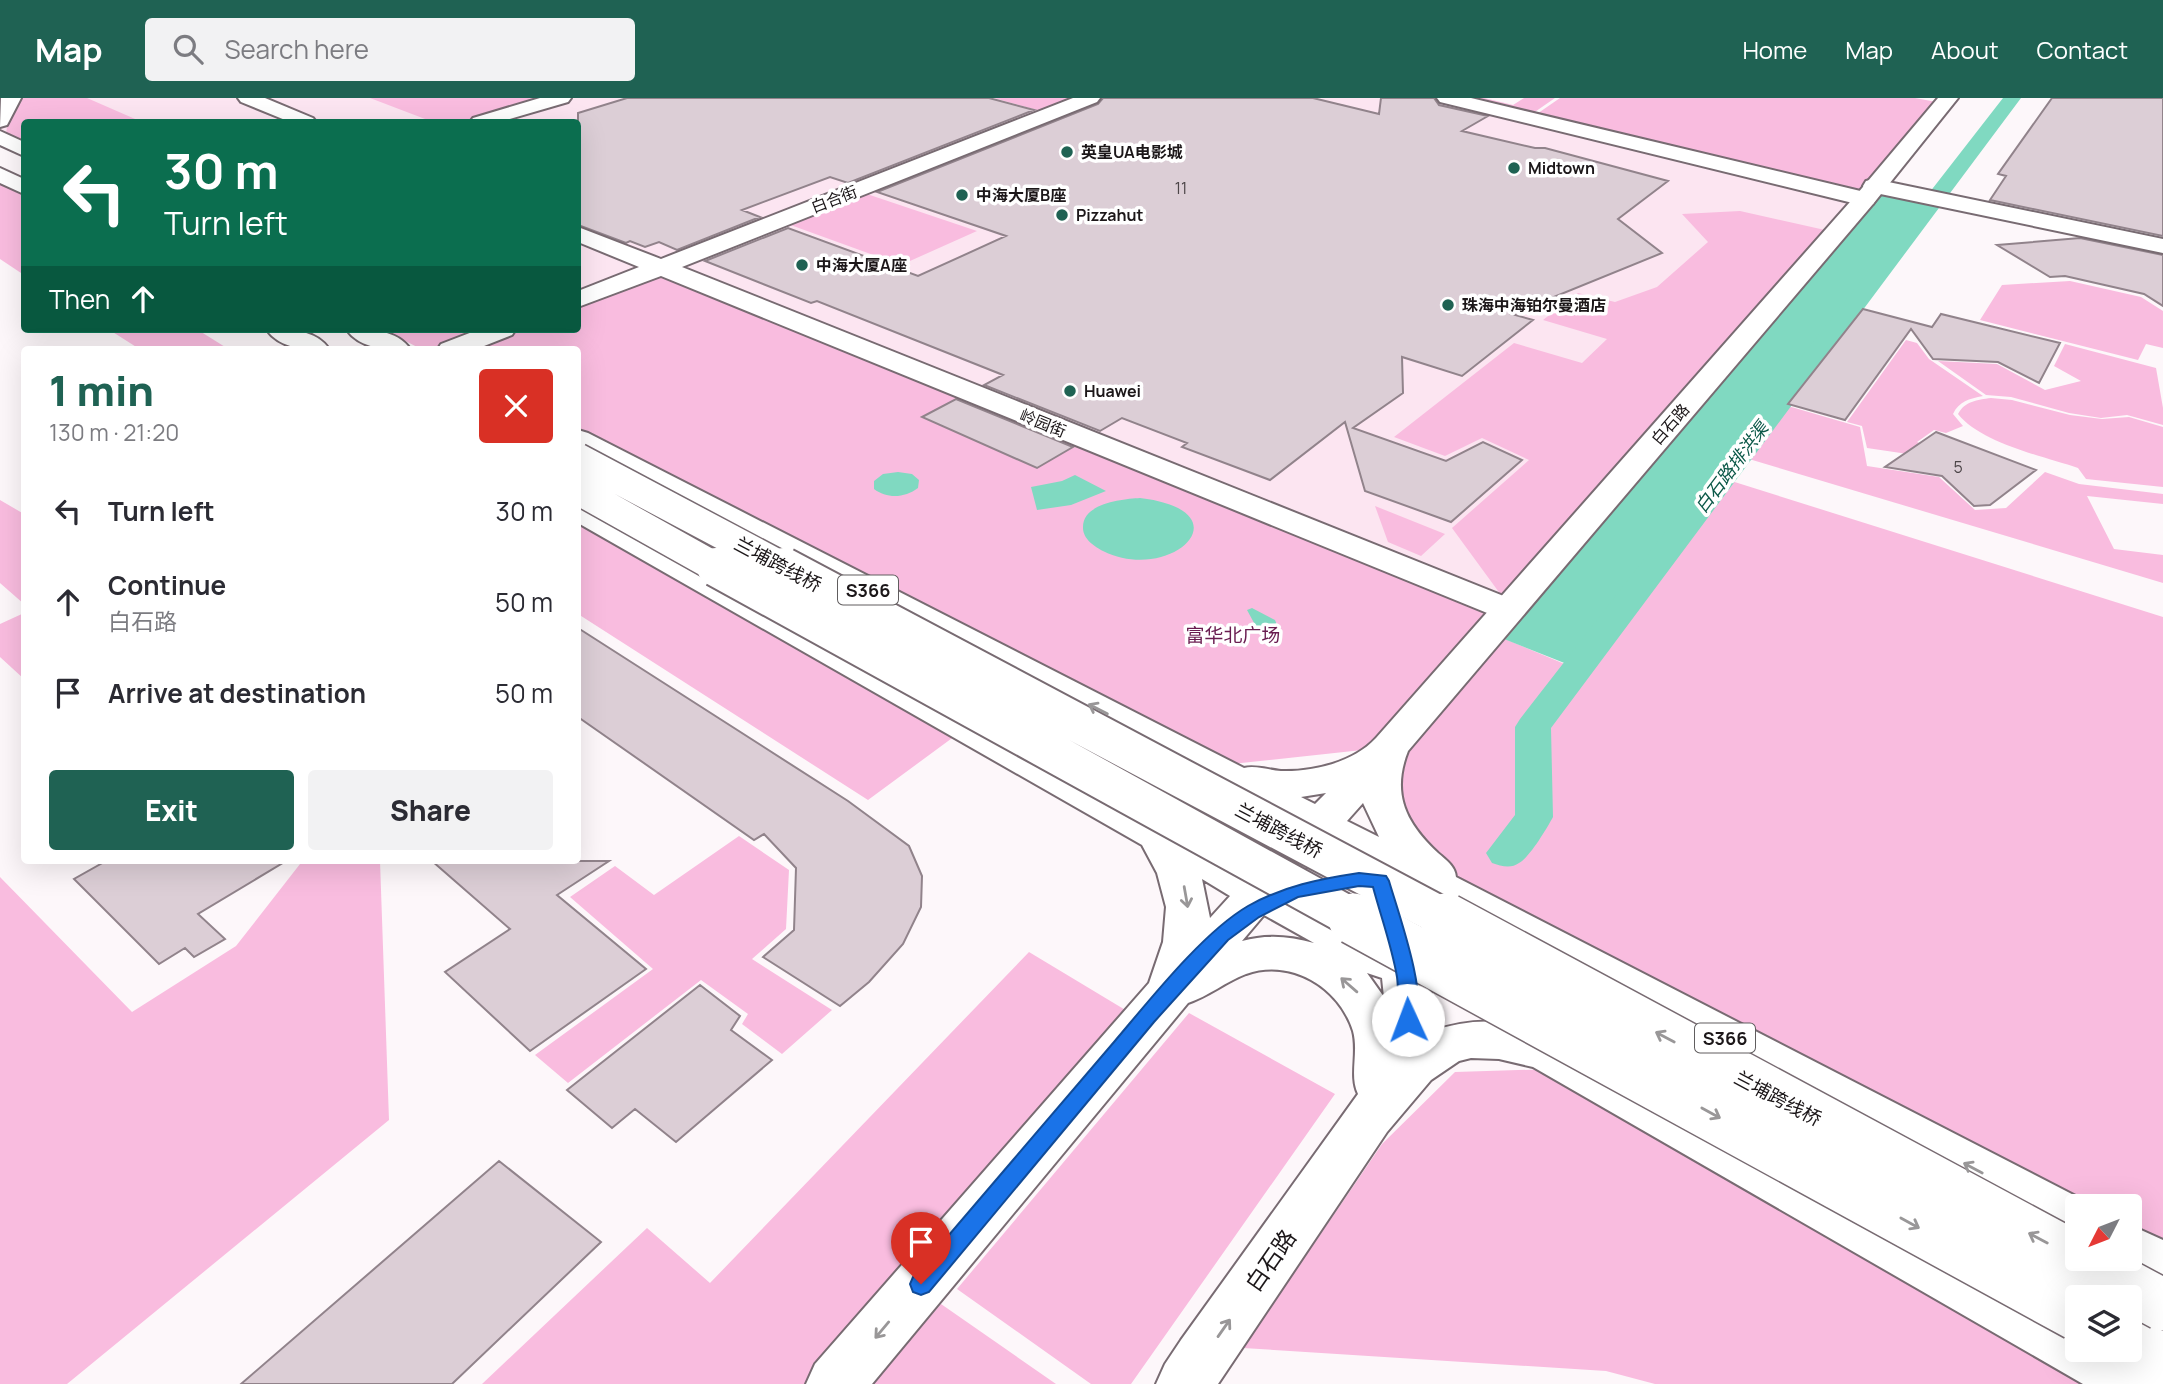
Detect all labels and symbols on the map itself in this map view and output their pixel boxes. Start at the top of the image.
place label: 英皇UA电影城 [1081,141,1183,163]
marker: 英皇UA电影城 [1059,144,1075,160]
place label: Midtown [1528,157,1595,179]
marker: Midtown [1506,160,1522,176]
house number: 11 [1175,177,1187,199]
street label: 白合街 [808,180,860,218]
place label: 中海大厦B座 [976,184,1066,206]
marker: 中海大厦B座 [954,187,970,203]
place label: Pizzahut [1076,204,1144,226]
marker: Pizzahut [1054,207,1070,223]
place label: 中海大厦A座 [816,254,907,276]
marker: 中海大厦A座 [794,257,810,273]
place label: 珠海中海铂尔曼酒店 [1462,294,1606,316]
marker: 珠海中海铂尔曼酒店 [1440,297,1456,313]
place label: Huawei [1084,380,1141,402]
marker: Huawei [1062,383,1078,399]
street label: 白石路 [1646,399,1694,449]
street label: 岭园街 [1017,404,1069,442]
water label: 白石路排洪渠 [1689,414,1775,517]
house number: 5 [1953,456,1963,478]
street label: 兰埔跨线桥 [730,530,826,598]
road number: S366 [838,576,898,604]
park label: 富华北广场 [1185,622,1281,648]
one-way arrow [1088,702,1109,715]
street label: 兰埔跨线桥 [1231,796,1327,864]
one-way arrow [1180,885,1193,908]
one-way arrow [1341,977,1359,993]
position arrow [1371,983,1445,1057]
road number: S366 [1695,1023,1755,1052]
one-way arrow [1655,1030,1676,1043]
street label: 兰埔跨线桥 [1730,1064,1826,1132]
one-way arrow [1700,1107,1721,1120]
one-way arrow [1964,1161,1984,1175]
north arrow [2065,1194,2142,1270]
pin [891,1212,951,1284]
one-way arrow [1900,1216,1920,1230]
street label: 白石路 [1237,1223,1303,1297]
one-way arrow [2028,1230,2049,1244]
one-way arrow [1217,1319,1231,1338]
one-way arrow [874,1321,890,1339]

